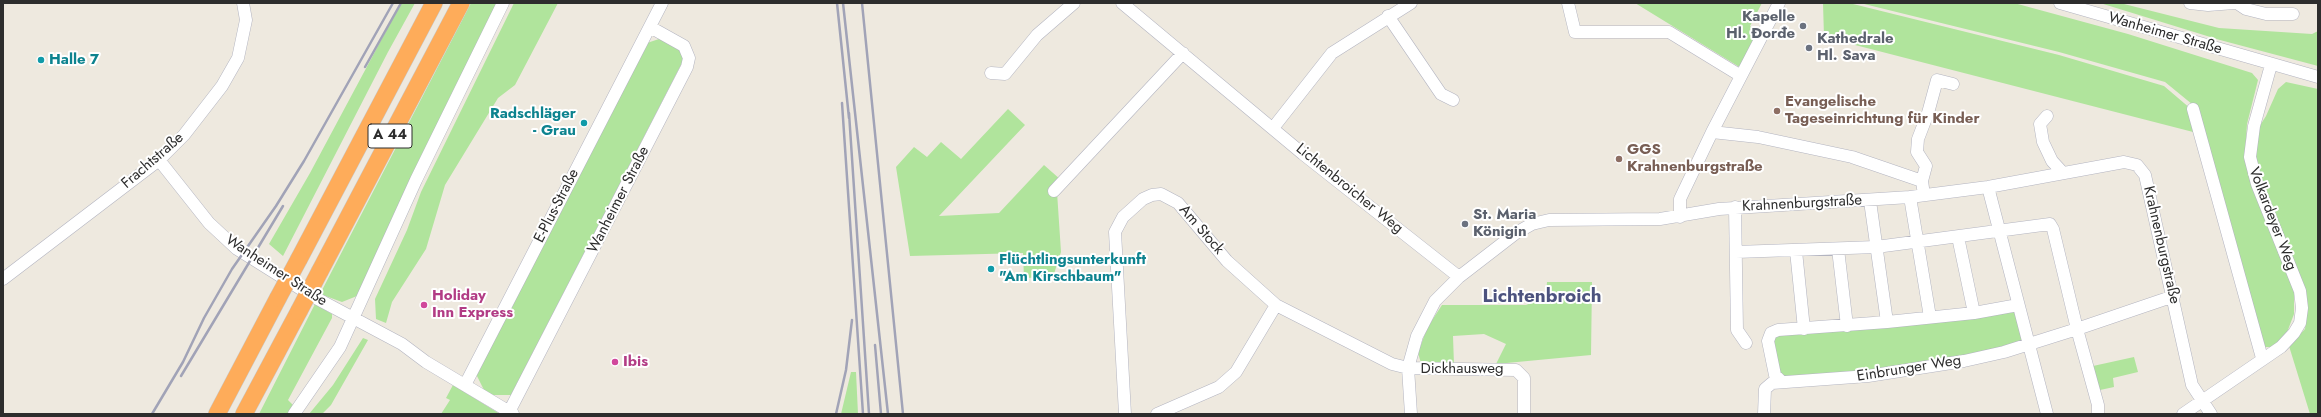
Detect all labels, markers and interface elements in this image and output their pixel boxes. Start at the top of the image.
place label: Kapelle Hl. Đorđe [1726,8,1795,43]
street label: Wanheimer Straße [2106,9,2224,59]
marker: Kapelle Hl. Đorđe [1798,21,1808,31]
place label: Kathedrale Hl. Sava [1817,30,1894,65]
marker: Kathedrale Hl. Sava [1804,43,1814,53]
place label: Halle 7 [49,51,99,69]
marker: Halle 7 [36,55,46,65]
place label: Evangelische Tageseinrichtung für Kinder [1785,93,1980,128]
place label: Radschläger - Grau [490,105,576,140]
marker: Evangelische Tageseinrichtung für Kinder [1772,106,1782,116]
marker: Radschläger - Grau [579,118,589,128]
road number: A 44 [368,124,412,148]
street label: Frachtstraße [118,129,188,193]
street label: Lichtenbroicher Weg [1292,140,1406,238]
place label: GGS Krahnenburgstraße [1627,141,1763,176]
street label: Wanheimer Straße [584,144,654,256]
marker: GGS Krahnenburgstraße [1614,154,1624,164]
street label: Volkardeyer Weg [2244,165,2300,273]
street label: E-Plus-Straße [531,166,583,246]
street label: Krahnenburgstraße [2139,184,2183,306]
street label: Krahnenburgstraße [1741,192,1863,216]
street label: Am Stock [1175,201,1227,259]
place label: St. Maria Königin [1473,206,1536,241]
marker: St. Maria Königin [1460,219,1470,229]
street label: Wanheimer Straße [222,231,330,311]
place label: Flüchtlingsunterkunft "Am Kirschbaum" [999,251,1146,286]
marker: Flüchtlingsunterkunft "Am Kirschbaum" [986,264,996,274]
district label: Lichtenbroich [1482,286,1602,308]
place label: Holiday Inn Express [432,287,513,322]
marker: Holiday Inn Express [419,300,429,310]
street label: Einbrunger Weg [1856,352,1962,386]
place label: Ibis [623,353,648,371]
marker: Ibis [610,357,620,367]
street label: Dickhausweg [1420,360,1504,378]

